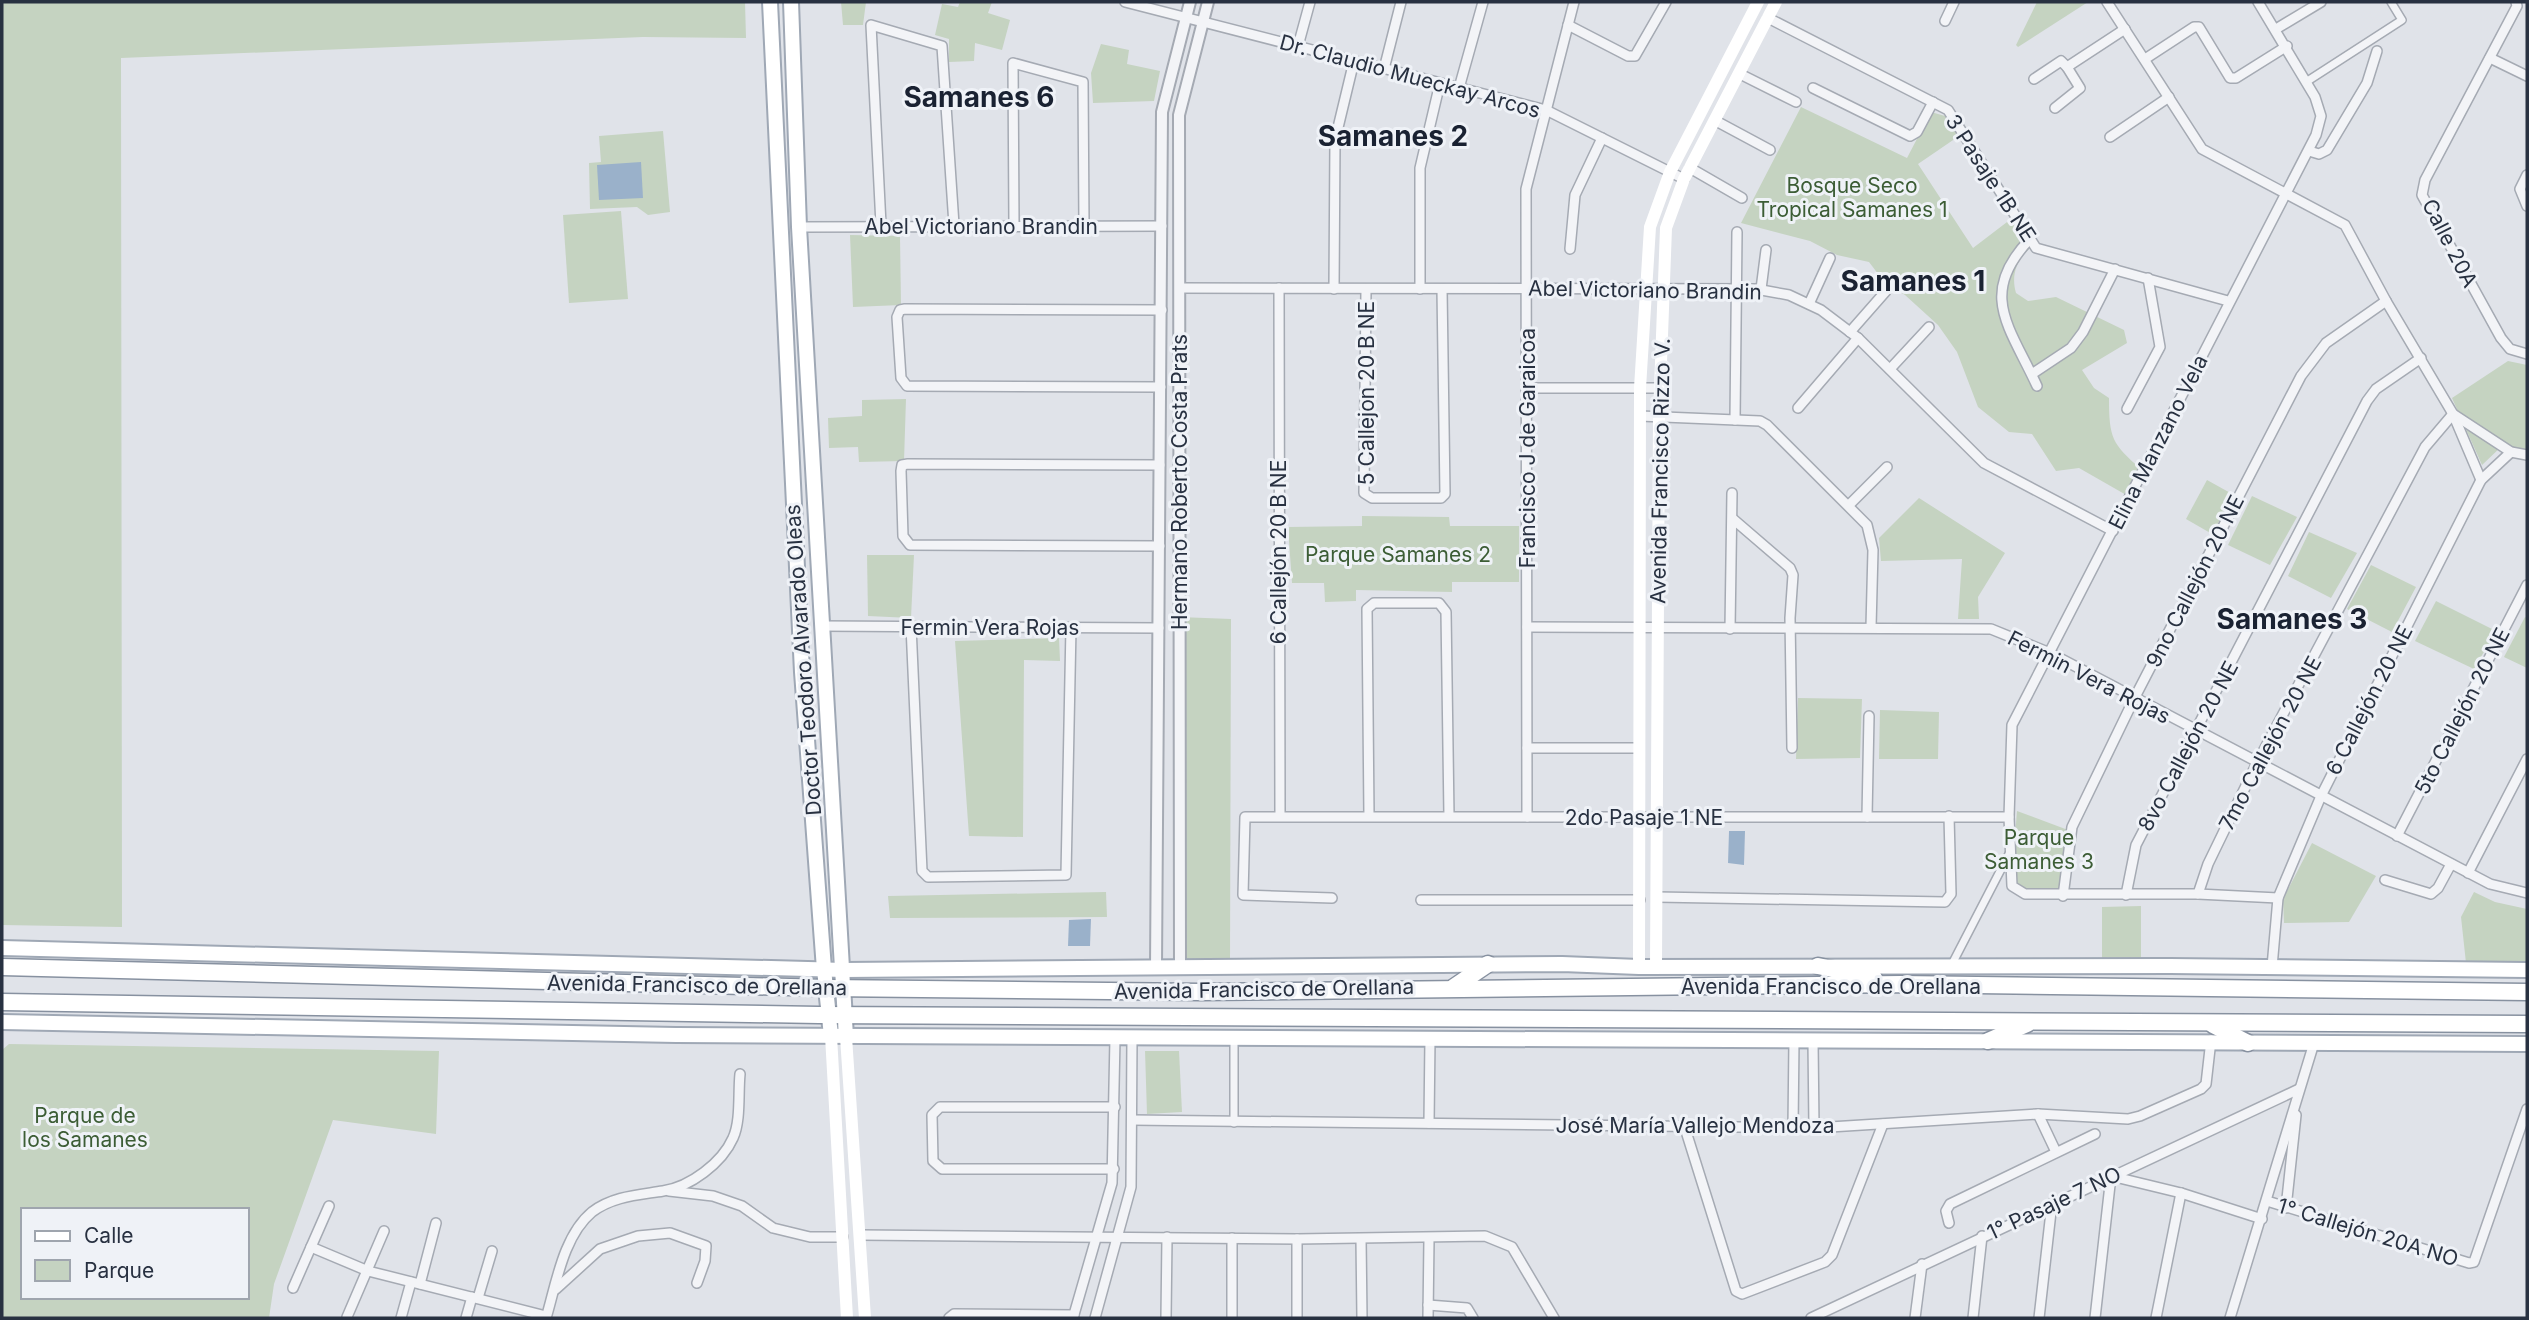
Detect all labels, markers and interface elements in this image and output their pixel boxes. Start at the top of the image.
street label: Dr. Claudio Mueckay Arcos [1277,29,1543,123]
district label: Samanes 6 [903,80,1055,114]
street label: 3 Pasaje 1B NE [1941,110,2041,246]
district label: Samanes 2 [1318,119,1468,153]
park label: Bosque Seco Tropical Samanes 1 [1756,173,1948,222]
street label: Calle 20A [2417,195,2483,291]
street label: Abel Victoriano Brandin [864,214,1098,239]
district label: Samanes 1 [1841,264,1985,298]
street label: Abel Victoriano Brandin [1528,275,1762,305]
street label: 5 Callejon 20 B NE [1354,301,1379,485]
street label: Francisco J de Garaicoa [1515,328,1540,568]
street label: Hermano Roberto Costa Prats [1167,334,1192,630]
street label: Avenida Francisco Rizzo V. [1645,338,1675,604]
street label: Elina Manzano Vela [2103,350,2213,534]
street label: 6 Callejón 20 B NE [1266,460,1291,644]
street label: 9no Callejón 20 NE [2141,491,2249,671]
street label: Doctor Teodoro Alvarado Oleas [780,504,826,816]
park label: Parque Samanes 2 [1305,542,1491,567]
district label: Samanes 3 [2217,602,2367,636]
street label: Fermin Vera Rojas [901,615,1079,640]
street label: 6 Callejón 20 NE [2320,621,2418,779]
street label: 5to Callejón 20 NE [2409,623,2515,799]
street label: Fermin Vera Rojas [2004,625,2174,729]
street label: 7mo Callejón 20 NE [2214,652,2326,834]
street label: 8vo Callejón 20 NE [2133,657,2243,835]
street label: 2do Pasaje 1 NE [1565,805,1723,830]
park label: Parque Samanes 3 [1984,825,2094,874]
street label: Avenida Francisco de Orellana [547,970,847,1000]
street label: Avenida Francisco de Orellana [1114,974,1414,1004]
street label: Avenida Francisco de Orellana [1681,974,1981,999]
park label: Parque de los Samanes [22,1103,148,1152]
street label: José María Vallejo Mendoza [1556,1113,1834,1138]
street label: 1° Pasaje 7 NO [1983,1161,2125,1245]
street label: 1° Callejón 20A NO [2275,1193,2461,1271]
legend [21,1208,248,1299]
text: Calle [84,1223,134,1248]
text: Parque [84,1258,154,1283]

